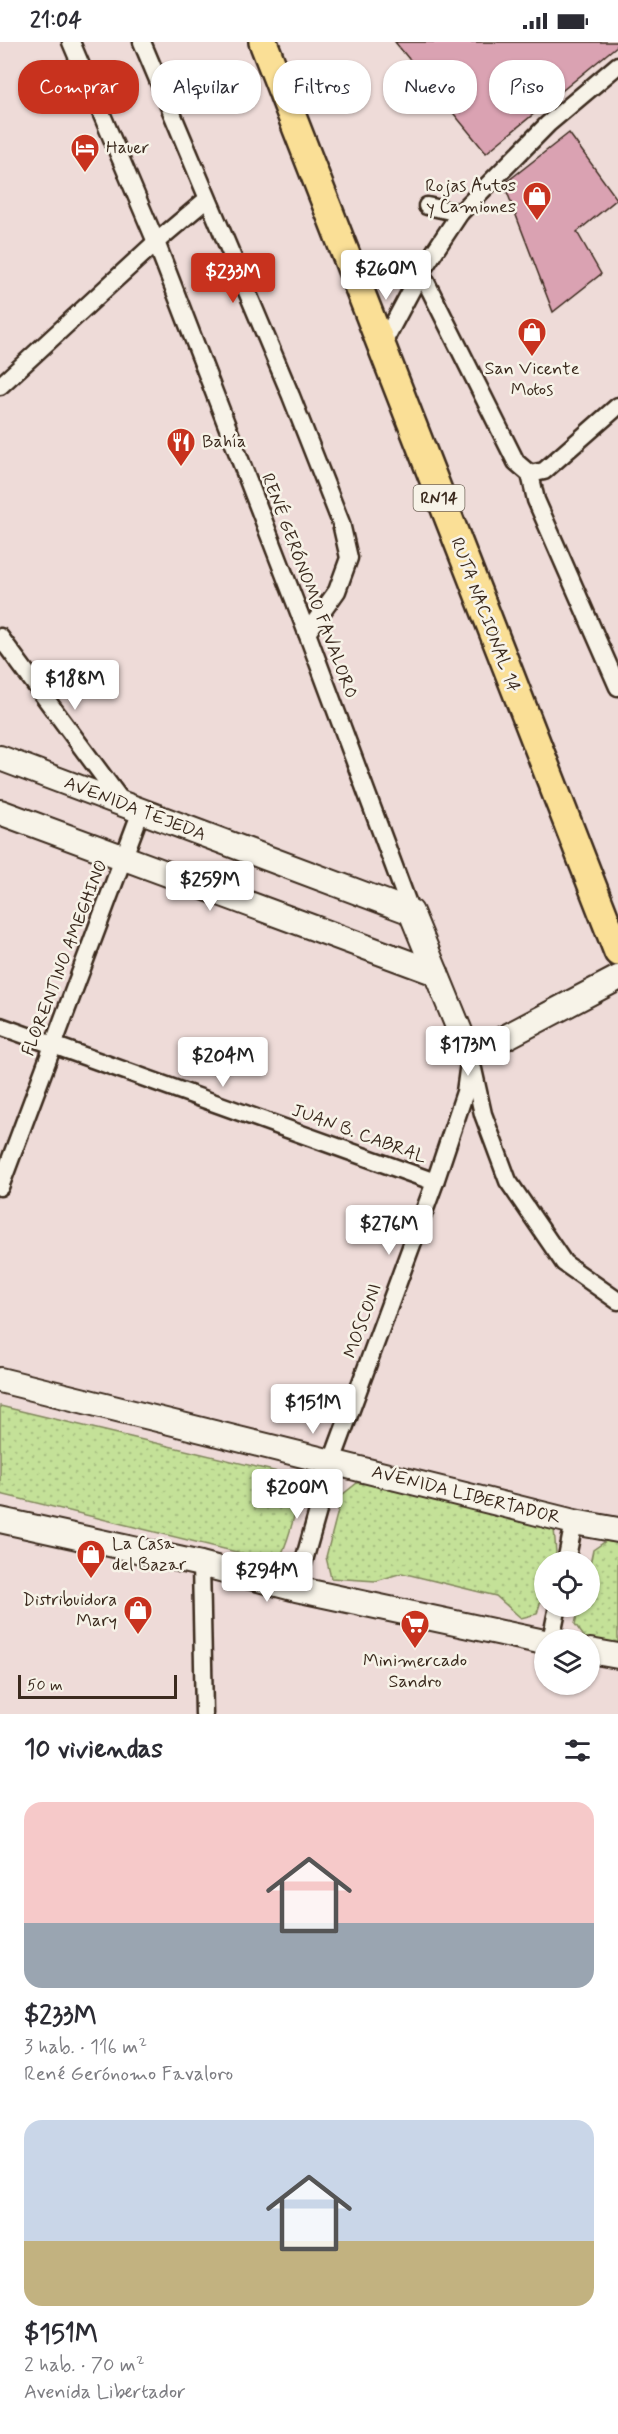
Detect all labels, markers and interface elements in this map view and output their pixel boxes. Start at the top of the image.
text: 21:04 [30,7,82,35]
chip: Comprar [18,60,139,114]
chip: Alquilar [151,60,261,114]
chip: Filtros [273,60,371,114]
chip: Nuevo [383,60,477,114]
chip: Piso [489,60,565,114]
hotel icon: Hauer [69,132,101,174]
place label: Hauer [106,136,150,160]
place label: Rojas Autos y Camiones [425,174,516,219]
shop icon: Rojas Autos y Camiones [521,180,553,222]
pin: $260M [344,250,428,301]
pin: $233M [191,253,275,304]
text: $260M [355,256,417,283]
text: $233M [205,259,261,286]
shop icon: San Vicente Motos [516,316,548,358]
place label: San Vicente Motos [484,357,580,402]
restaurant icon: Bahía [165,426,197,468]
place label: Bahía [202,430,246,454]
street label: RENÉ GERÓNOMO FAVALORO [255,470,363,702]
road number: RN14 [414,485,464,511]
street label: RUTA NACIONAL 14 [444,534,526,696]
pin: $188M [33,660,117,711]
text: $188M [45,666,105,693]
street label: AVENIDA TEJEDA [61,771,209,847]
street label: FLORENTINO AMEGHINO [16,856,114,1060]
pin: $259M [168,861,252,912]
text: $259M [180,867,240,894]
pin: $173M [426,1026,510,1077]
text: $173M [440,1032,496,1059]
pin: $204M [181,1037,265,1088]
text: $204M [192,1043,254,1070]
street label: JUAN B. CABRAL [288,1098,430,1170]
pin: $276M [347,1205,431,1256]
text: $276M [360,1211,418,1238]
street label: MOSCONI [338,1280,388,1362]
pin: $151M [271,1384,355,1435]
text: $151M [285,1390,341,1417]
street label: AVENIDA LIBERTADOR [369,1460,564,1530]
pin: $200M [255,1469,339,1520]
text: $200M [266,1475,328,1502]
place label: La Casa del Bazar [112,1532,187,1577]
shop icon: La Casa del Bazar [75,1538,107,1580]
map controls [534,1551,600,1695]
button: locate [534,1551,600,1617]
pin: $294M [225,1552,309,1603]
text: $294M [236,1558,298,1585]
place label: Distribuidora Mary [23,1588,117,1633]
shop icon: Distribuidora Mary [122,1594,154,1636]
supermarket icon: Minimercado Sandro [399,1608,431,1650]
button: layers [534,1629,600,1695]
place label: Minimercado Sandro [363,1649,467,1694]
scale bar [18,1672,177,1700]
text: 50 m [27,1675,63,1696]
text: 10 viviendas [24,1733,163,1767]
icon: filters [561,1734,594,1767]
icon: home [255,1841,363,1949]
text: $233M [24,2000,96,2034]
text: 3 hab. · 116 m² [24,2034,147,2061]
text: René Gerónomo Favaloro [24,2061,233,2088]
icon: home [255,2159,363,2267]
text: $151M [24,2318,98,2352]
text: 2 hab. · 70 m² [24,2352,145,2379]
text: Avenida Libertador [24,2379,186,2406]

